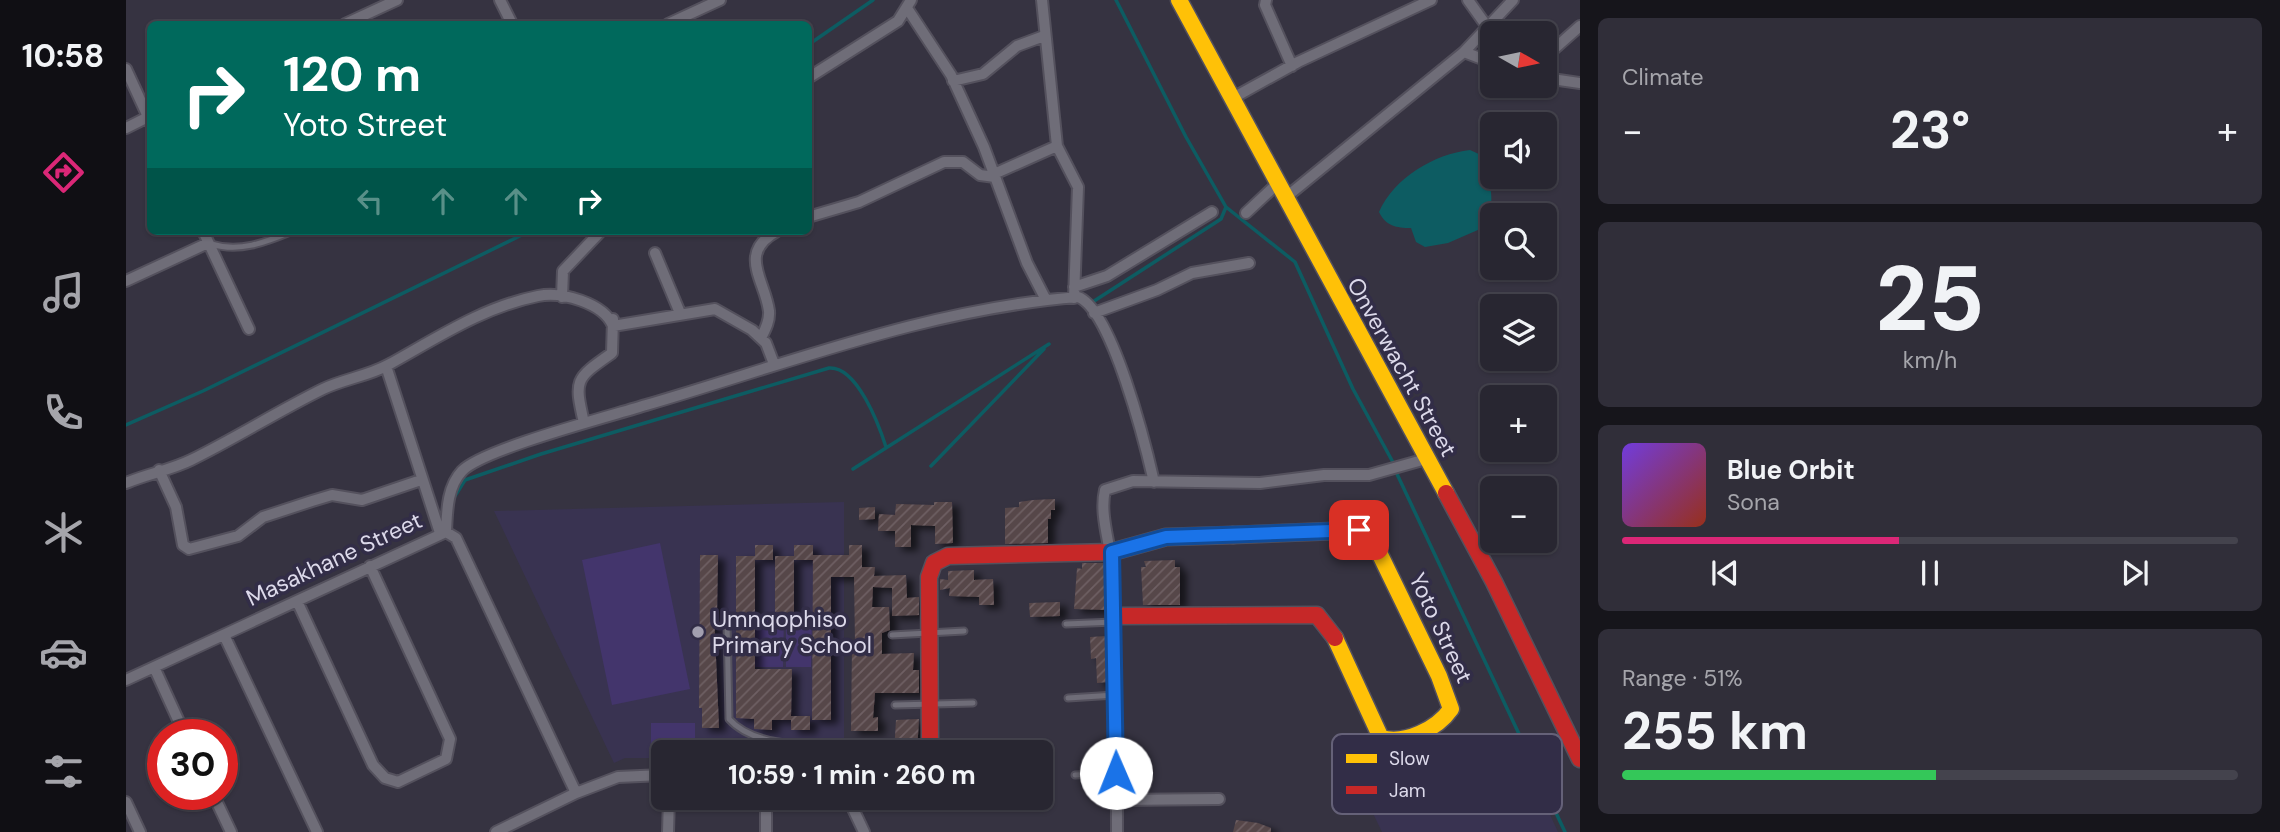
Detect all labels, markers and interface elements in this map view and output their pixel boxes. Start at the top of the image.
north arrow [1480,21,1558,98]
map controls [1480,21,1557,553]
text: 10:58 [22,35,104,77]
text: 120 m [283,42,421,106]
icon: right [168,49,259,140]
text: Climate [1622,62,1704,92]
text: 23° [1890,96,1970,164]
text: Yoto Street [283,104,447,146]
text: − [1622,106,1643,156]
text: + [2217,106,2238,156]
button: sound [1480,112,1557,189]
icon: directions [39,148,88,197]
icon: left [351,182,389,220]
icon: ahead [424,182,462,220]
icon: ahead [497,182,535,220]
icon: right [570,182,608,220]
button: search [1480,203,1557,280]
text: 25 [1875,240,1985,358]
icon: music [39,268,88,317]
street label: Onverwacht Street [1340,272,1464,462]
button: layers [1480,294,1557,371]
text: km/h [1903,345,1957,375]
button: + [1480,385,1557,462]
icon: phone [39,388,88,437]
text: Blue Orbit [1727,453,1855,487]
button: − [1480,476,1557,553]
text: Sona [1727,487,1780,517]
pin [1329,500,1389,560]
street label: Masakhane Street [241,505,427,613]
icon: climate [39,508,88,557]
icon: arrive [1340,511,1378,549]
icon: previous [1706,554,1744,592]
icon: pause [1911,554,1949,592]
icon: next [2116,554,2154,592]
street label: Yoto Street [1402,568,1480,688]
place label: Umnqophiso Primary School [712,604,872,660]
marker: Umnqophiso Primary School [690,624,706,640]
icon: car [39,628,88,677]
text: Range · 51% [1622,663,1743,693]
text: 255 km [1622,697,1808,765]
speed limit sign: 30 [147,719,238,810]
legend [1332,734,1562,814]
position arrow [1079,736,1153,810]
text: Slow [1389,746,1430,771]
icon: filters [39,747,88,796]
text: 10:59 · 1 min · 260 m [728,758,976,792]
text: Jam [1389,778,1426,803]

